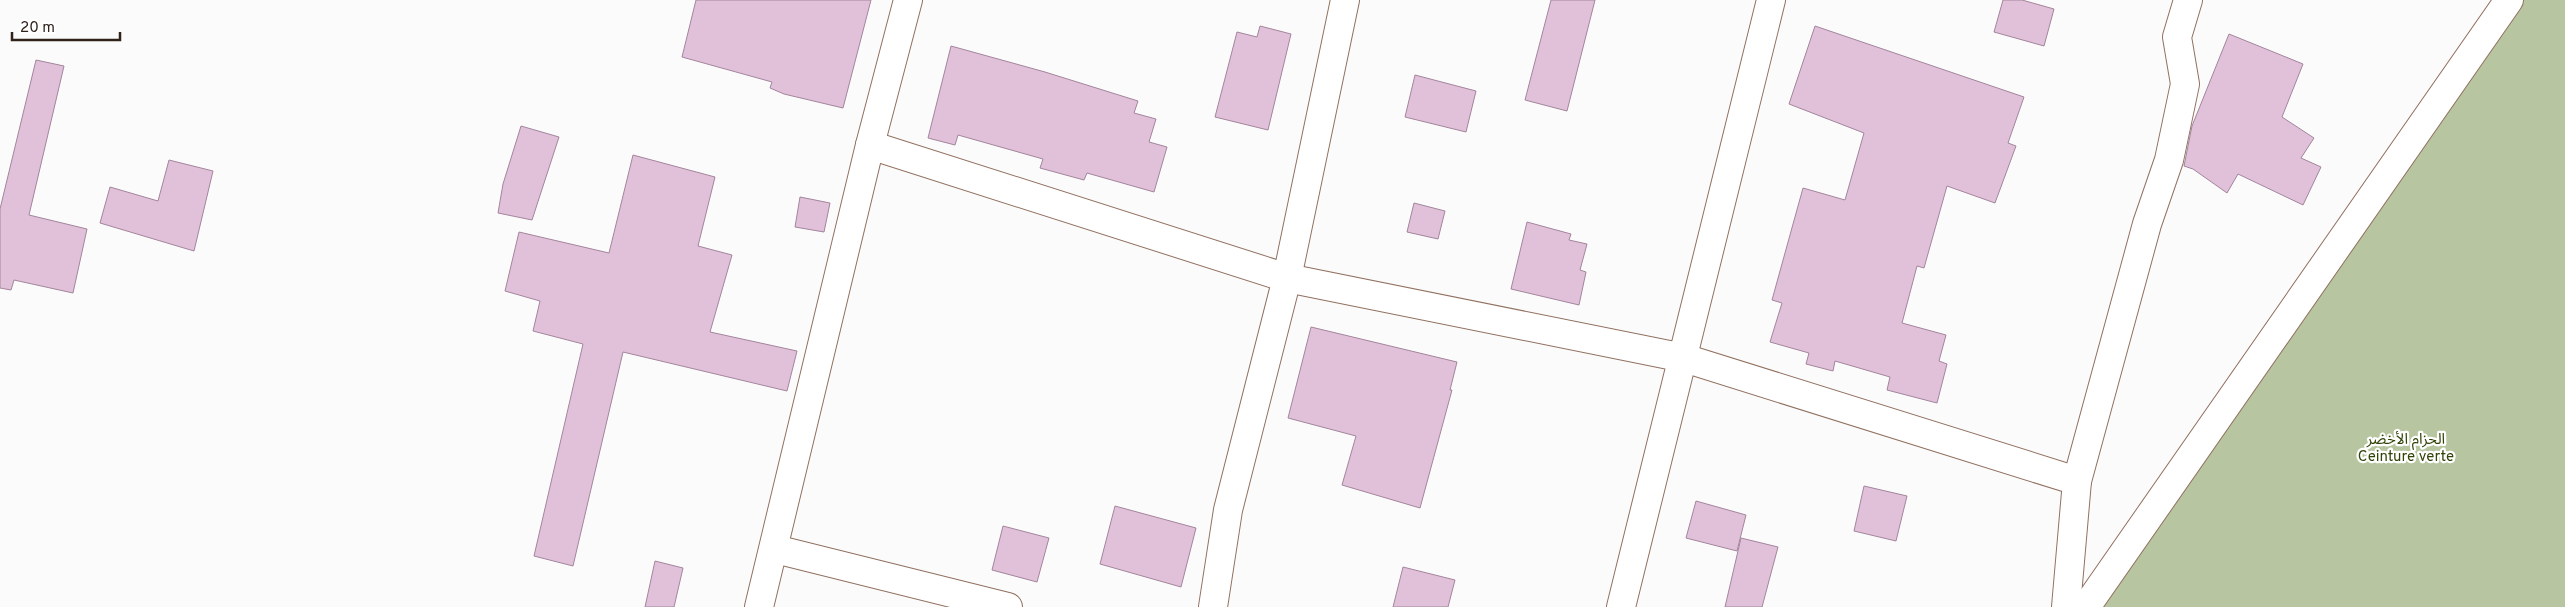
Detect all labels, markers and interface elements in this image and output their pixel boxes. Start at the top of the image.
scale bar [12,10,120,42]
text: 20 m [20,19,55,38]
park label: الحزام الأخضر Ceinture verte [2358,431,2454,467]

